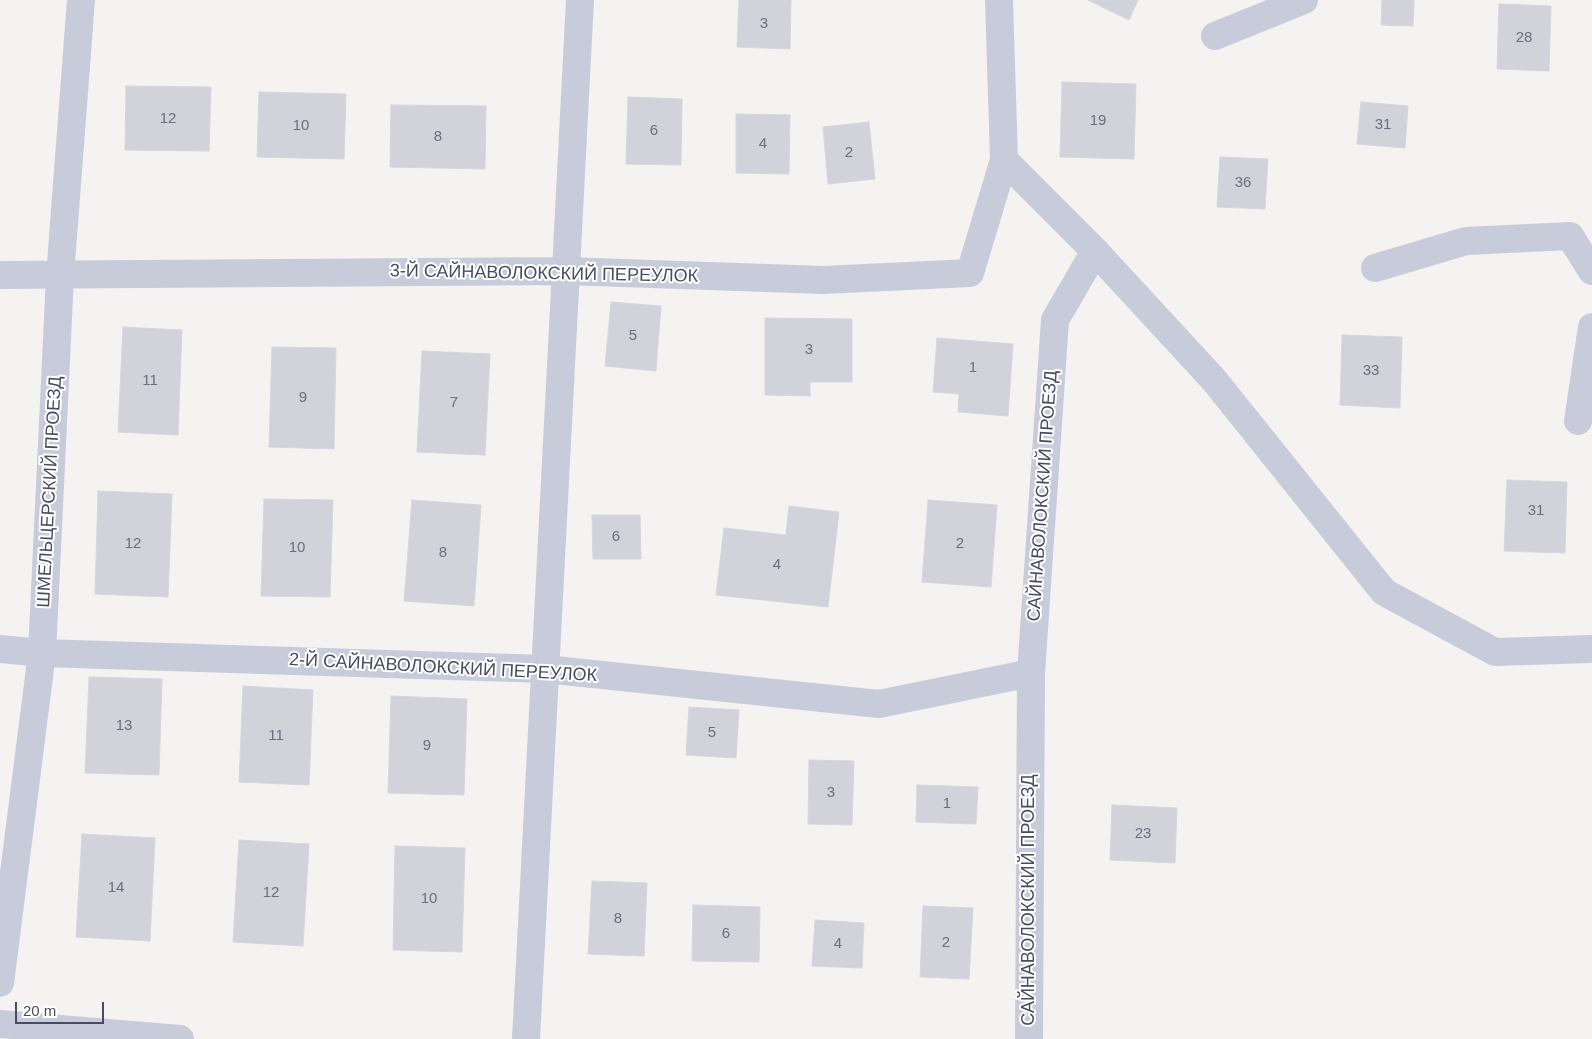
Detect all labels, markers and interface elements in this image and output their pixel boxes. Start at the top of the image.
house number: 3 [760,15,768,33]
house number: 28 [1516,29,1532,47]
house number: 12 [160,110,176,128]
house number: 19 [1090,112,1106,130]
house number: 31 [1375,116,1391,134]
house number: 10 [293,117,309,135]
house number: 6 [650,122,658,140]
house number: 8 [434,128,442,146]
house number: 4 [759,135,767,153]
house number: 2 [845,144,853,162]
house number: 36 [1235,174,1251,192]
street label: 3-Й САЙНАВОЛОКСКИЙ ПЕРЕУЛОК [390,261,698,287]
house number: 5 [629,327,637,345]
house number: 3 [805,341,813,359]
house number: 1 [969,359,977,377]
house number: 33 [1363,362,1379,380]
street label: САЙНАВОЛОКСКИЙ ПРОЕЗД [1023,370,1063,622]
house number: 11 [142,372,158,390]
street label: ШМЕЛЬЦЕРСКИЙ ПРОЕЗД [33,376,67,608]
house number: 9 [299,389,307,407]
house number: 7 [450,394,458,412]
house number: 31 [1528,502,1544,520]
house number: 6 [612,528,620,546]
house number: 12 [125,535,141,553]
house number: 2 [956,535,964,553]
house number: 10 [289,539,305,557]
house number: 8 [439,544,447,562]
house number: 4 [773,556,781,574]
street label: 2-Й САЙНАВОЛОКСКИЙ ПЕРЕУЛОК [289,649,597,687]
house number: 13 [116,717,132,735]
house number: 5 [708,724,716,742]
house number: 11 [268,727,284,745]
house number: 9 [423,737,431,755]
street label: САЙНАВОЛОКСКИЙ ПРОЕЗД [1018,774,1040,1026]
house number: 3 [827,784,835,802]
house number: 1 [943,795,951,813]
house number: 23 [1135,825,1151,843]
house number: 14 [108,879,124,897]
house number: 12 [263,884,279,902]
house number: 10 [421,890,437,908]
house number: 8 [614,910,622,928]
house number: 6 [722,925,730,943]
house number: 2 [942,934,950,952]
house number: 4 [834,935,842,953]
scale bar [18,992,106,1024]
text: 20 m [23,1002,56,1019]

